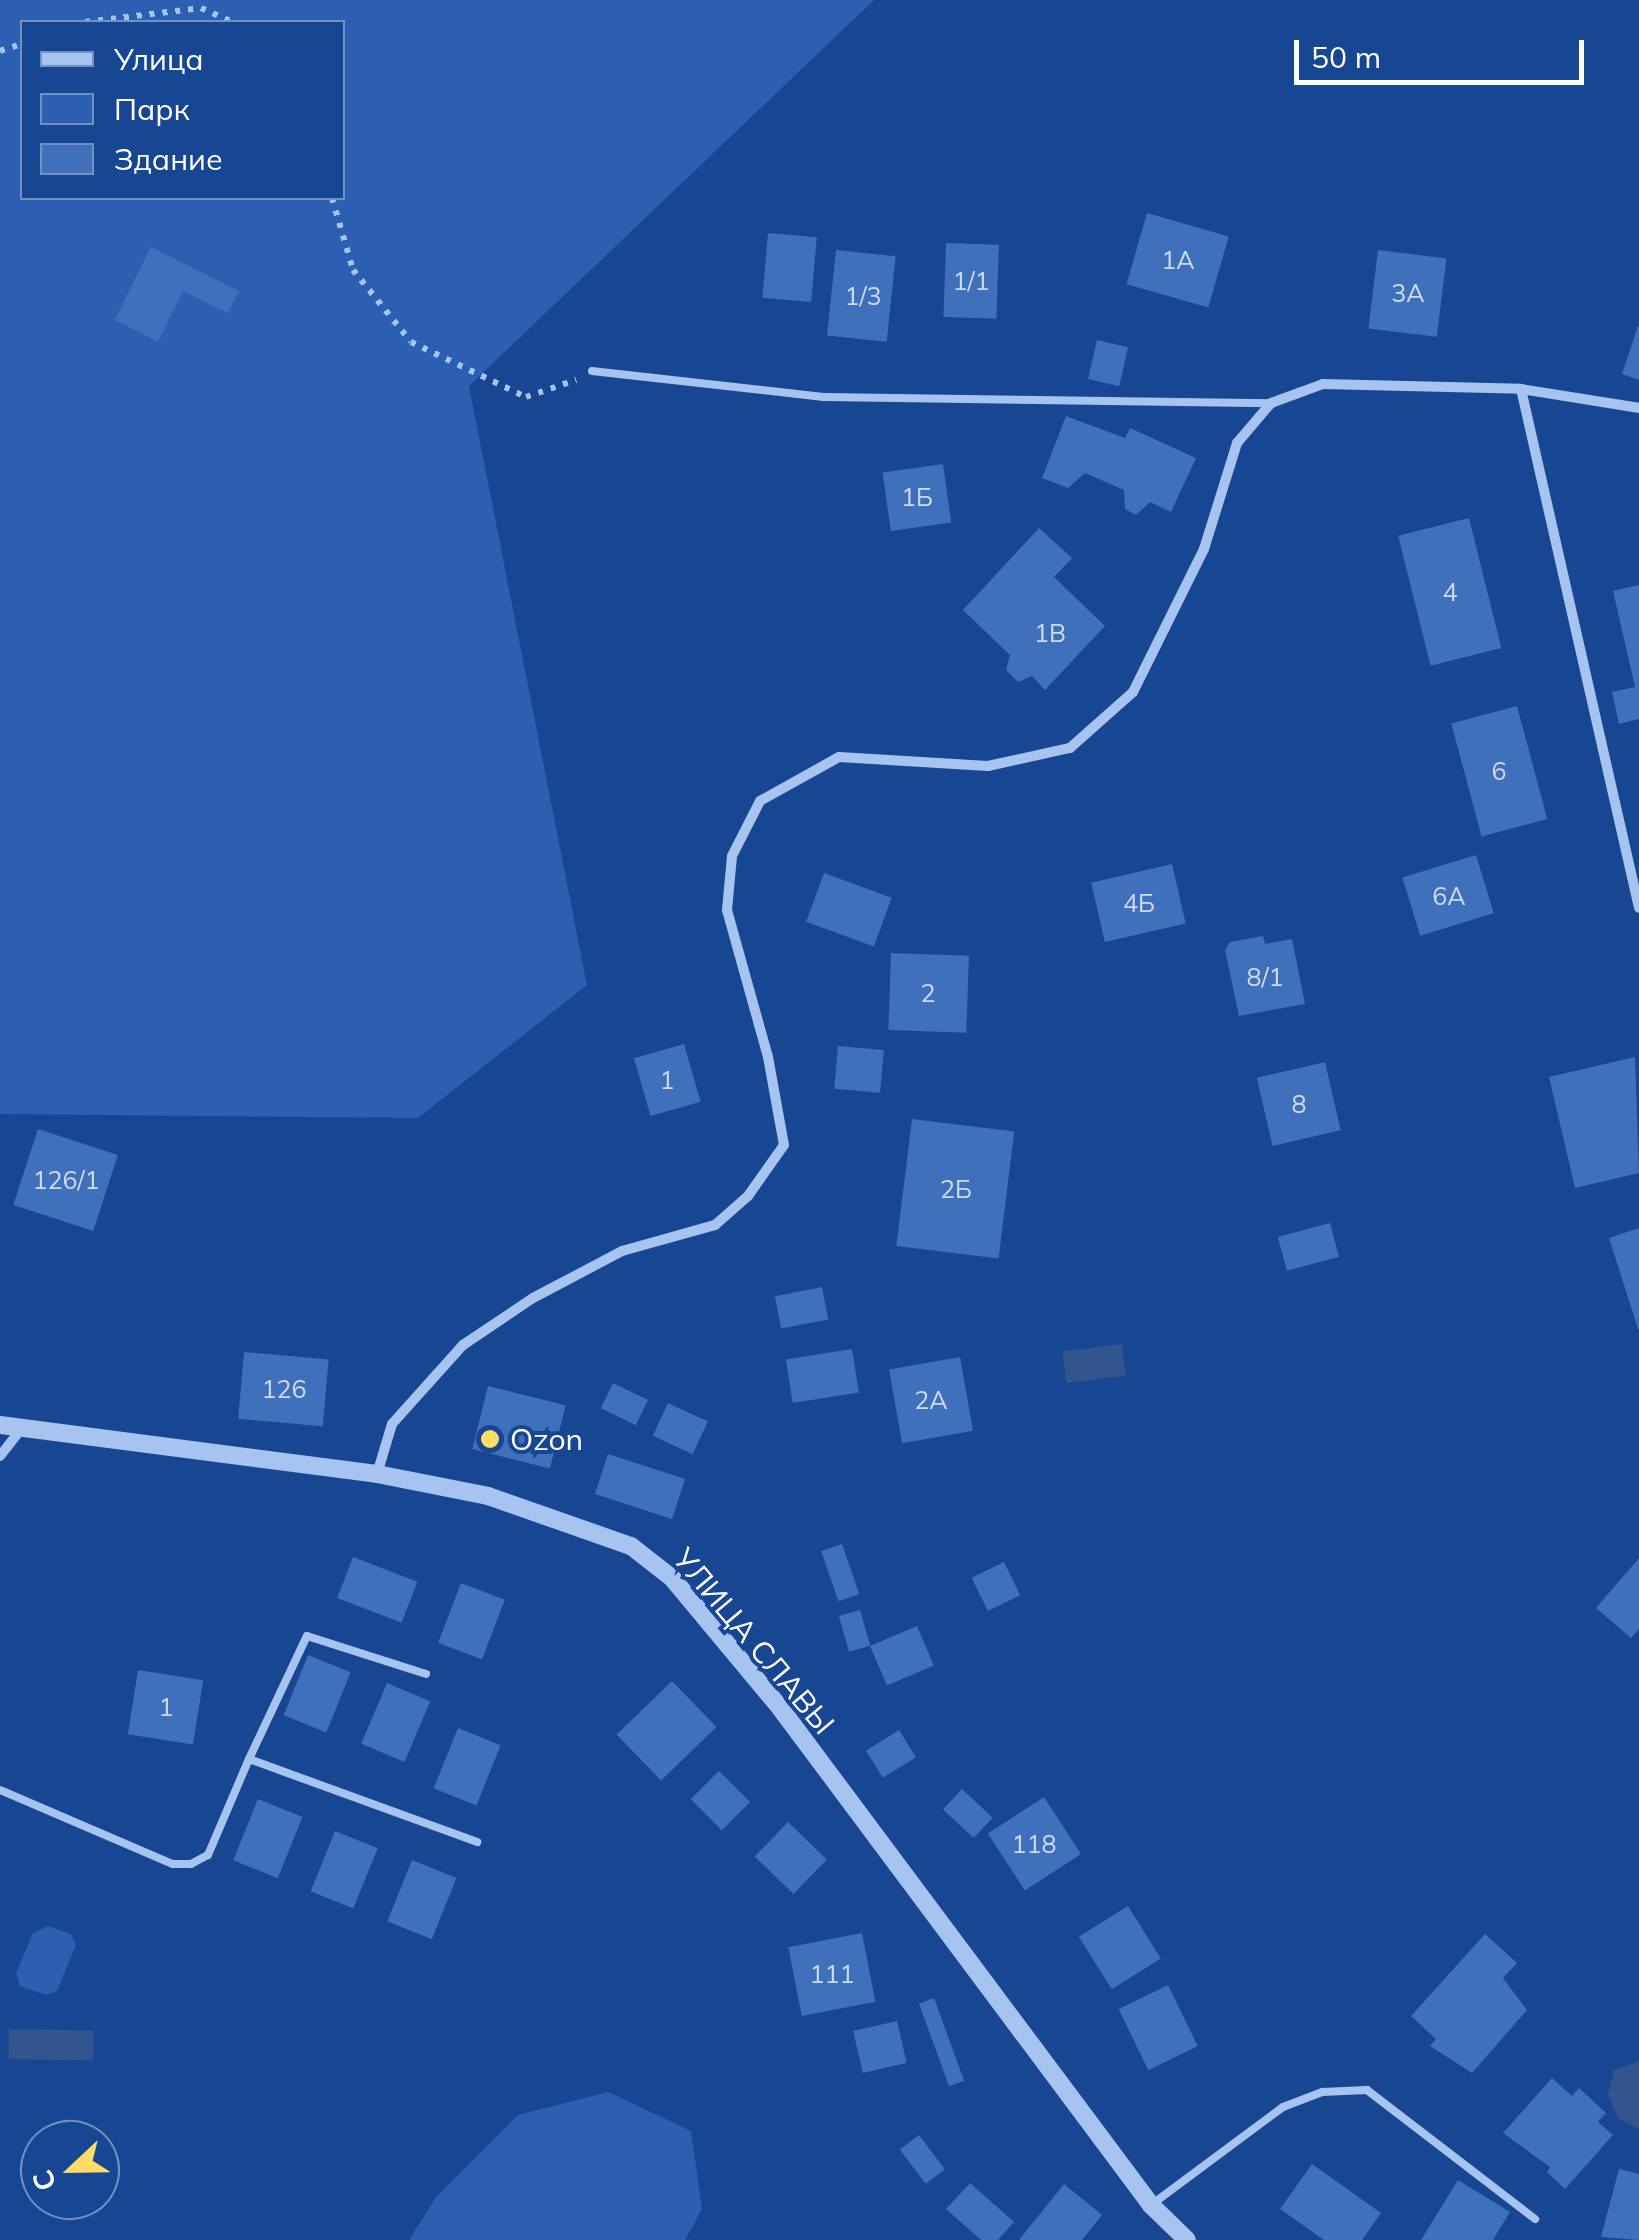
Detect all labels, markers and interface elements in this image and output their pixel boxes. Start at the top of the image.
legend [20,20,345,200]
scale bar [1299,20,1589,82]
text: 50 m [1311,38,1381,76]
text: Улица [114,40,204,78]
text: Парк [114,90,190,128]
text: Здание [114,140,223,178]
house number: 1А [1161,245,1195,275]
house number: 1/1 [952,266,990,296]
house number: 3А [1391,278,1425,308]
house number: 1/3 [844,281,882,311]
house number: 1Б [901,482,933,512]
house number: 4 [1443,577,1457,607]
house number: 1В [1034,618,1066,648]
house number: 6 [1492,756,1506,786]
house number: 6А [1432,881,1466,911]
house number: 4Б [1123,888,1155,918]
house number: 8/1 [1246,962,1284,992]
house number: 2 [921,978,935,1008]
house number: 1 [660,1065,674,1095]
house number: 8 [1292,1089,1306,1119]
house number: 126/1 [32,1165,100,1195]
house number: 2Б [940,1174,972,1204]
house number: 126 [262,1374,306,1404]
house number: 2А [914,1385,948,1415]
place label: Ozon [510,1421,583,1457]
marker: Ozon [479,1428,501,1450]
street label: УЛИЦА СЛАВЫ [666,1541,842,1741]
house number: 1 [159,1692,173,1722]
house number: 118 [1012,1829,1056,1859]
house number: 111 [810,1959,854,1989]
north arrow [20,2120,120,2220]
text: С [24,2165,63,2196]

